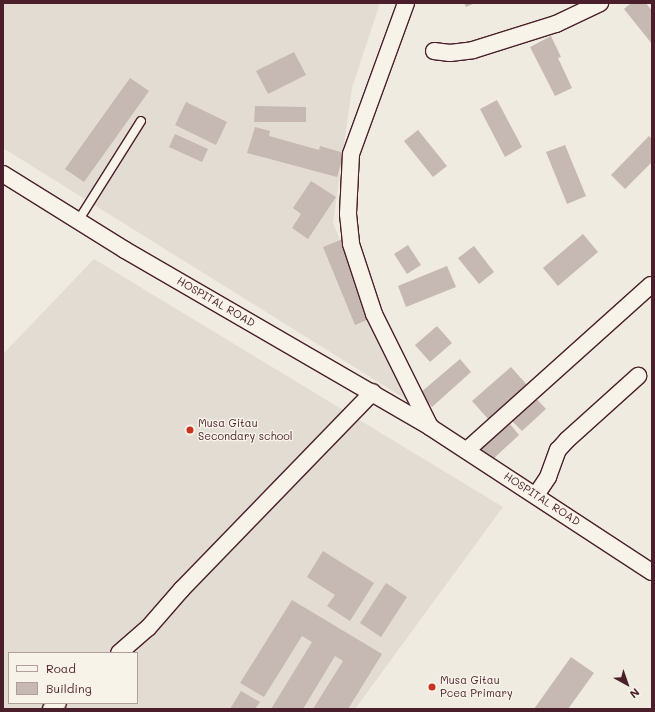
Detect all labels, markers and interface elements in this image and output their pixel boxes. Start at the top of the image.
street label: HOSPITAL ROAD [174,274,258,330]
place label: Musa Gitau Secondary school [198,417,293,443]
marker: Musa Gitau Secondary school [185,425,195,435]
street label: HOSPITAL ROAD [501,469,583,529]
legend [8,652,138,704]
text: Road [46,660,76,676]
north arrow [607,664,647,704]
place label: Musa Gitau Pcea Primary [440,674,513,700]
text: Building [46,680,92,696]
marker: Musa Gitau Pcea Primary [427,682,437,692]
text: N [627,685,643,702]

